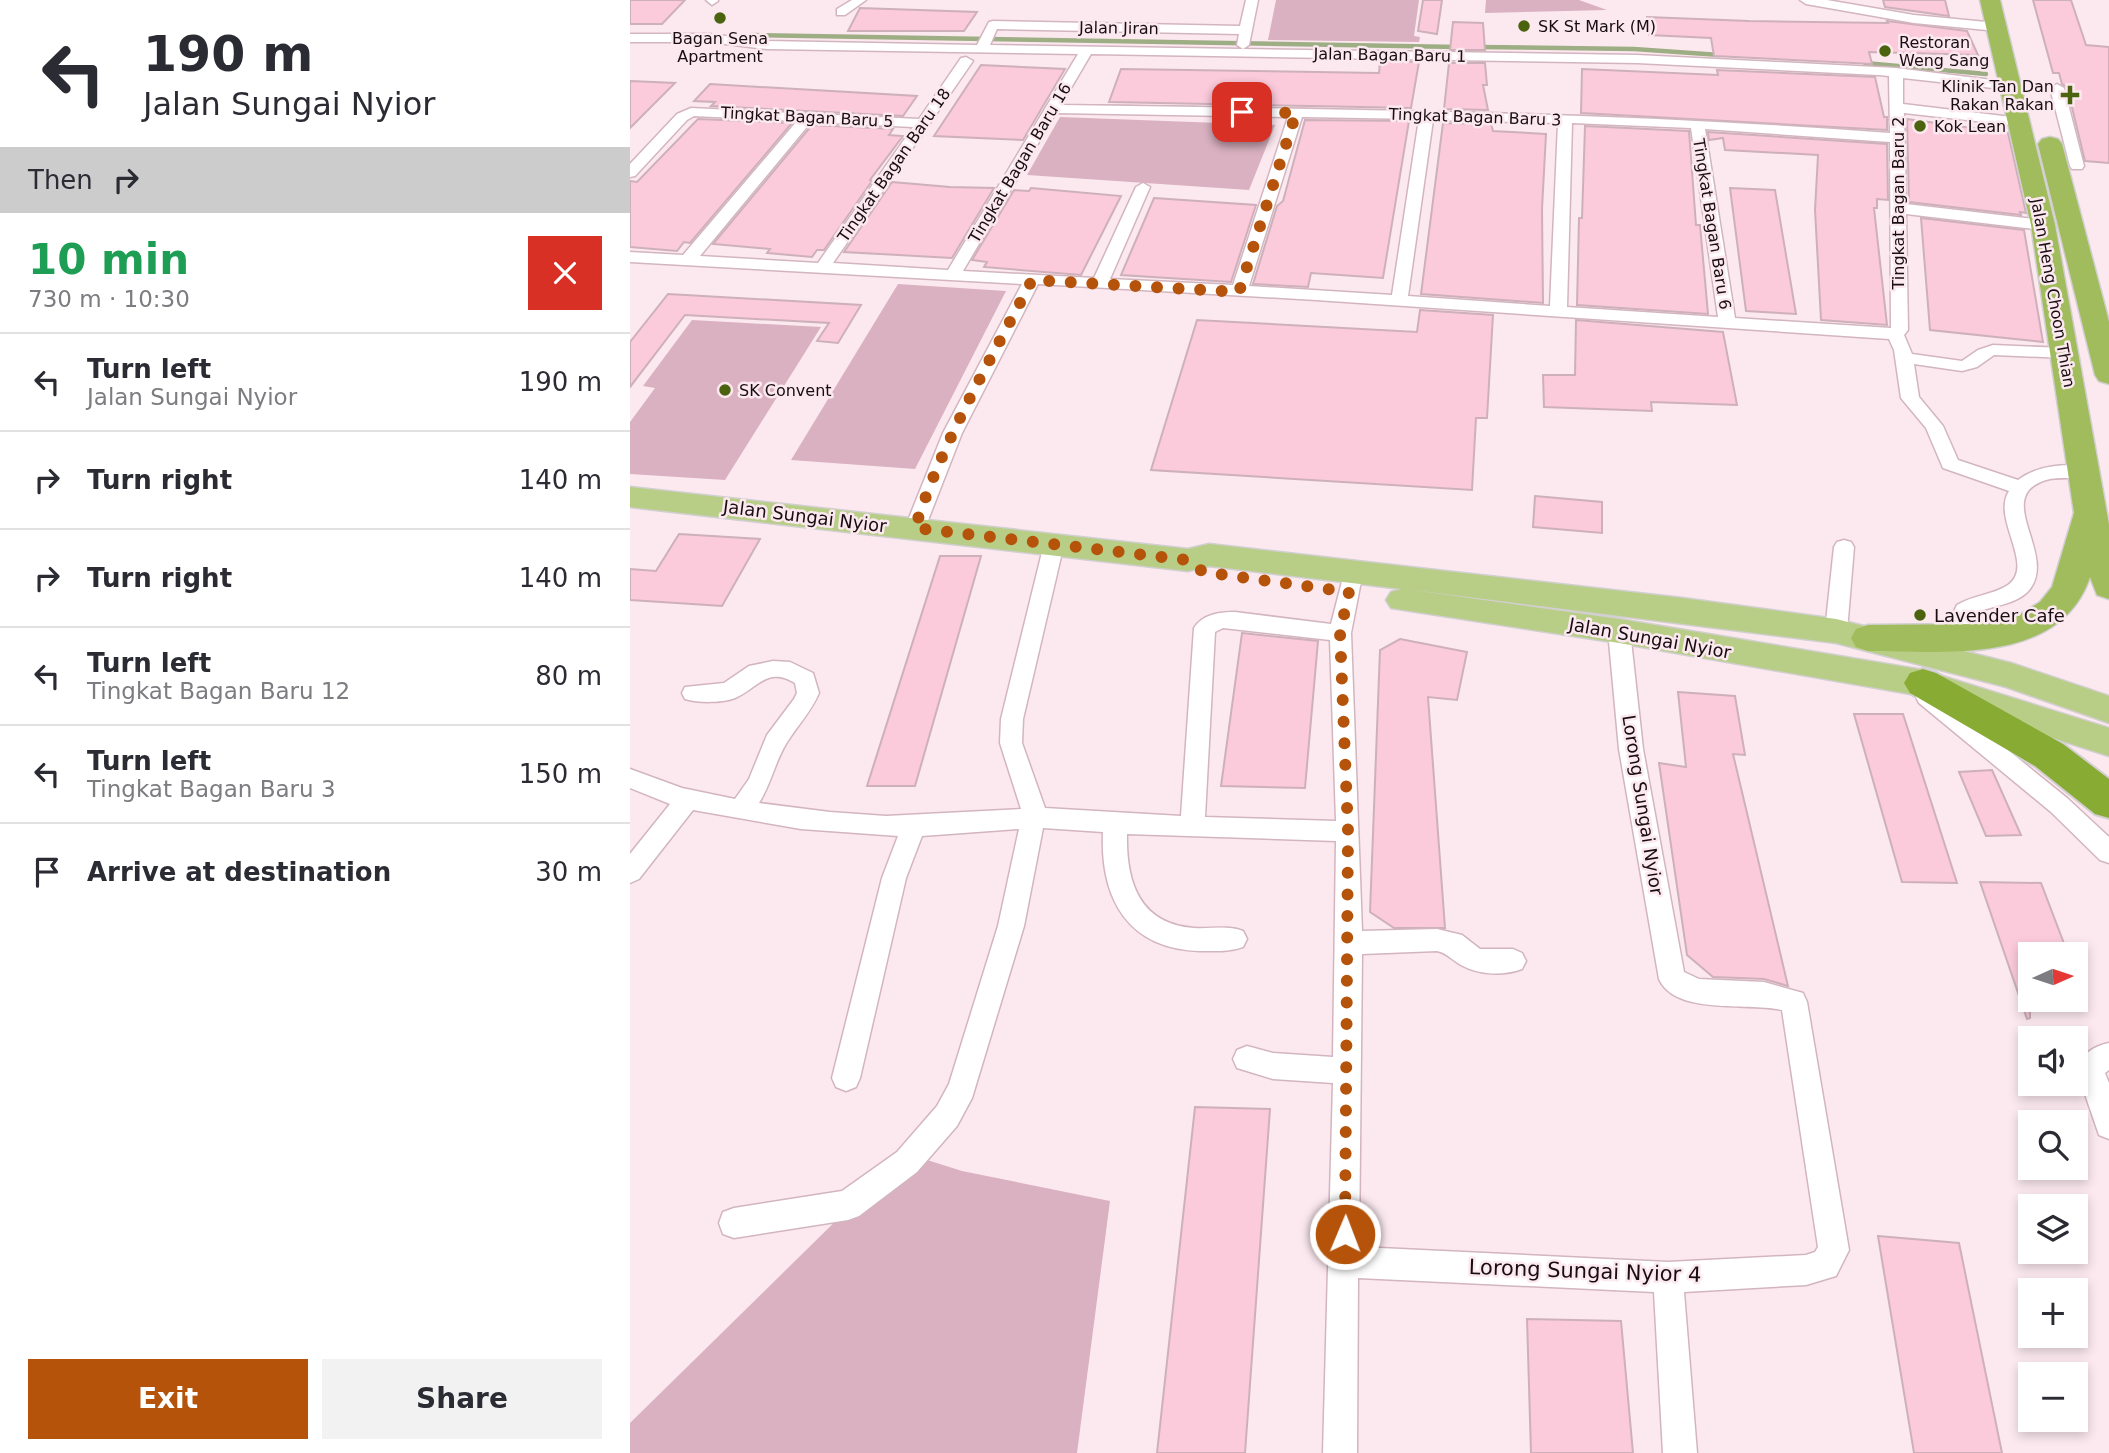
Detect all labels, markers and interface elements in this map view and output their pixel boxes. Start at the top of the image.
marker: Bagan Sena Apartment [712,10,728,26]
place label: SK St Mark (M) [1538,17,1656,36]
street label: Jalan Jiran [1078,18,1159,38]
marker: SK St Mark (M) [1516,18,1532,34]
text: 190 m [143,26,313,83]
icon: left [28,28,119,119]
place label: Bagan Sena Apartment [672,29,768,66]
place label: Restoran Weng Sang [1899,33,1989,70]
marker: Restoran Weng Sang [1877,43,1893,59]
street label: Jalan Bagan Baru 1 [1312,44,1467,66]
place label: Klinik Tan Dan Rakan Rakan [1941,77,2054,114]
street label: Tingkat Bagan Baru 16 [964,80,1075,247]
pin [1212,82,1272,142]
text: Jalan Sungai Nyior [143,85,435,123]
street label: Tingkat Bagan Baru 18 [833,85,954,246]
marker: Klinik Tan Dan Rakan Rakan [2060,85,2080,105]
icon: arrive [1223,93,1261,131]
street label: Tingkat Bagan Baru 5 [719,103,894,131]
street label: Tingkat Bagan Baru 3 [1387,104,1562,130]
street label: Tingkat Bagan Baru 2 [1889,117,1908,290]
place label: Kok Lean [1934,117,2006,136]
marker: Kok Lean [1912,118,1928,134]
street label: Tingkat Bagan Baru 6 [1689,136,1735,311]
icon: right [107,161,145,199]
text: Then [28,165,93,195]
street label: Jalan Heng Choon Thian [2027,196,2079,389]
text: 10 min [28,235,189,284]
button: close [528,236,602,310]
text: 730 m · 10:30 [28,286,190,312]
text: Turn left [87,354,211,384]
icon: left [28,363,66,401]
text: 190 m [519,367,602,397]
place label: SK Convent [739,381,832,400]
marker: SK Convent [717,382,733,398]
text: Jalan Sungai Nyior [87,384,297,410]
icon: right [28,461,66,499]
text: Turn right [87,465,232,495]
text: 140 m [519,465,602,495]
street label: Jalan Sungai Nyior [721,495,888,537]
icon: right [28,559,66,597]
text: Turn right [87,563,232,593]
text: 140 m [519,563,602,593]
place label: Lavender Cafe [1934,605,2065,626]
marker: Lavender Cafe [1912,607,1928,623]
street label: Jalan Sungai Nyior [1566,613,1733,663]
text: Turn left [87,648,211,678]
icon: left [28,657,66,695]
text: 80 m [535,661,602,691]
text: Tingkat Bagan Baru 12 [87,678,350,704]
street label: Lorong Sungai Nyior [1618,713,1668,897]
text: Turn left [87,746,211,776]
icon: left [28,755,66,793]
text: 150 m [519,759,602,789]
text: Tingkat Bagan Baru 3 [87,776,336,802]
icon: arrive [28,853,66,891]
text: Arrive at destination [87,857,391,887]
text: 30 m [535,857,602,887]
north arrow [2018,942,2088,1012]
map controls [2018,942,2088,1432]
button: sound [2018,1026,2088,1096]
button: search [2018,1110,2088,1180]
button: layers [2018,1194,2088,1264]
position arrow [1308,1197,1382,1271]
street label: Lorong Sungai Nyior 4 [1468,1255,1702,1287]
button: + [2018,1278,2088,1348]
button: Exit [28,1359,308,1439]
button: Share [322,1359,602,1439]
button: − [2018,1362,2088,1432]

